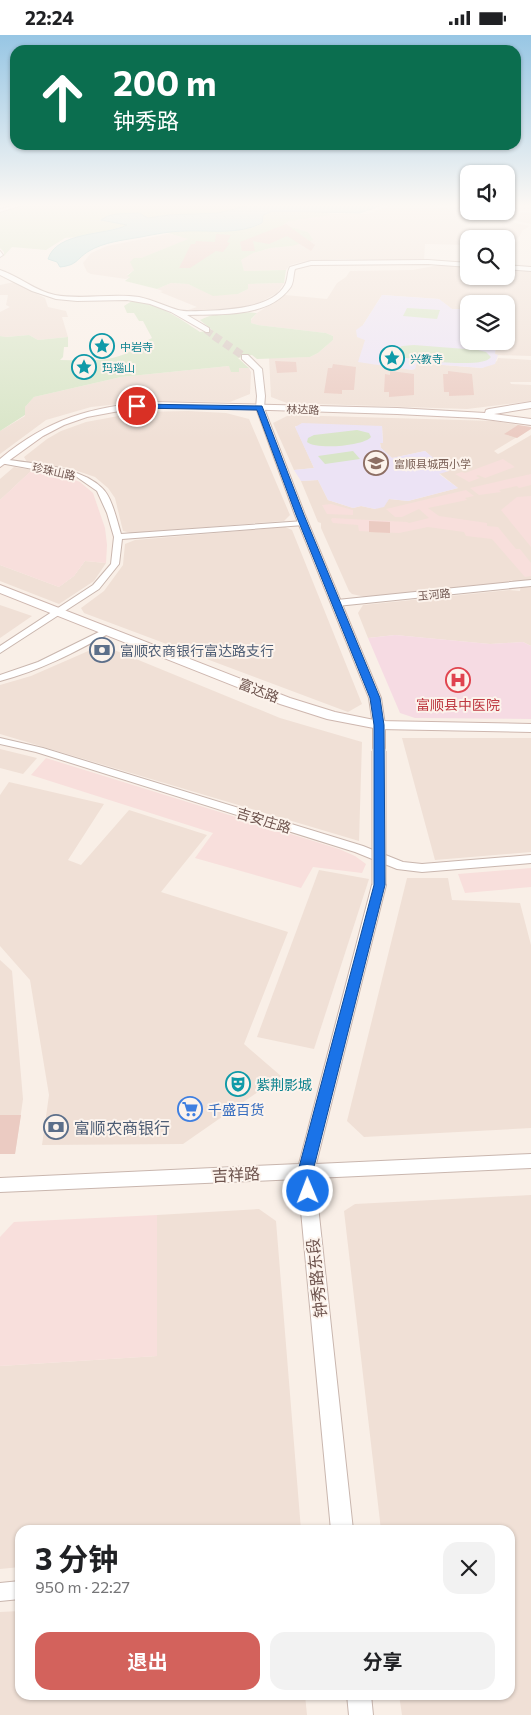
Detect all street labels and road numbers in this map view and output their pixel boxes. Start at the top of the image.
street label: 林达路 [286,402,320,416]
street label: 珍珠山路 [31,460,77,482]
street label: 玉河路 [417,586,451,602]
street label: 富达路 [236,675,282,705]
street label: 吉安庄路 [235,804,293,836]
street label: 吉祥路 [212,1163,260,1185]
street label: 钟秀路东段 [302,1237,330,1319]

